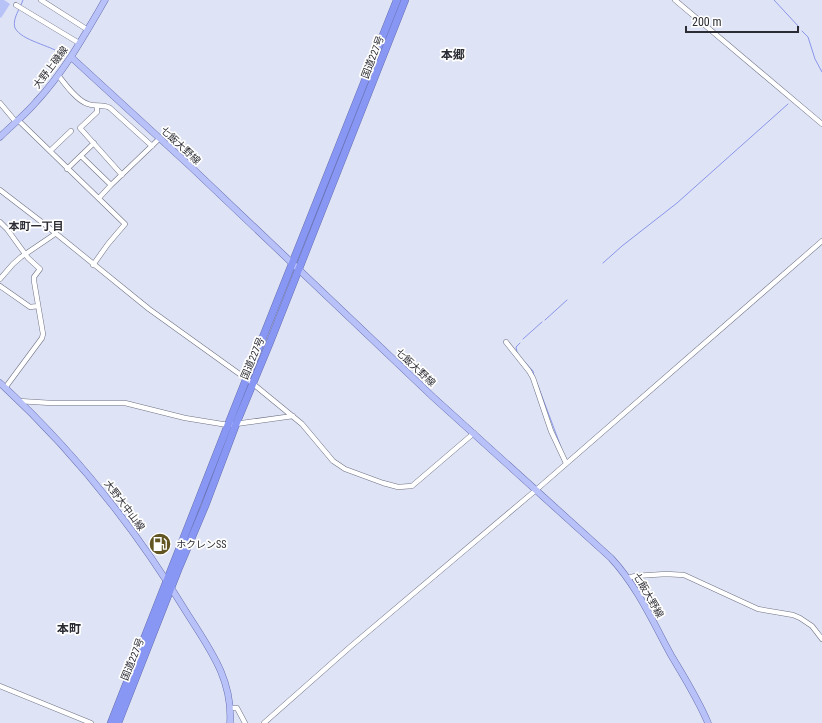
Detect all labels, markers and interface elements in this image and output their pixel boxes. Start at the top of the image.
scale bar [686,8,798,34]
text: 200 m [692,15,722,29]
street label: 国道227号 [359,34,386,80]
street label: 大野上磯線 [31,44,70,91]
district label: 本郷 [441,48,465,62]
street label: 七飯大野線 [159,124,203,166]
district label: 本町一丁目 [9,220,64,233]
street label: 国道227号 [239,335,266,381]
street label: 七飯大野線 [394,346,438,388]
street label: 大野大中山線 [102,478,147,533]
fuel station icon: ホクレンSS [147,531,173,557]
place label: ホクレンSS [176,539,226,550]
street label: 七飯大野線 [631,571,666,620]
district label: 本町 [57,622,81,636]
street label: 国道227号 [119,636,146,682]

